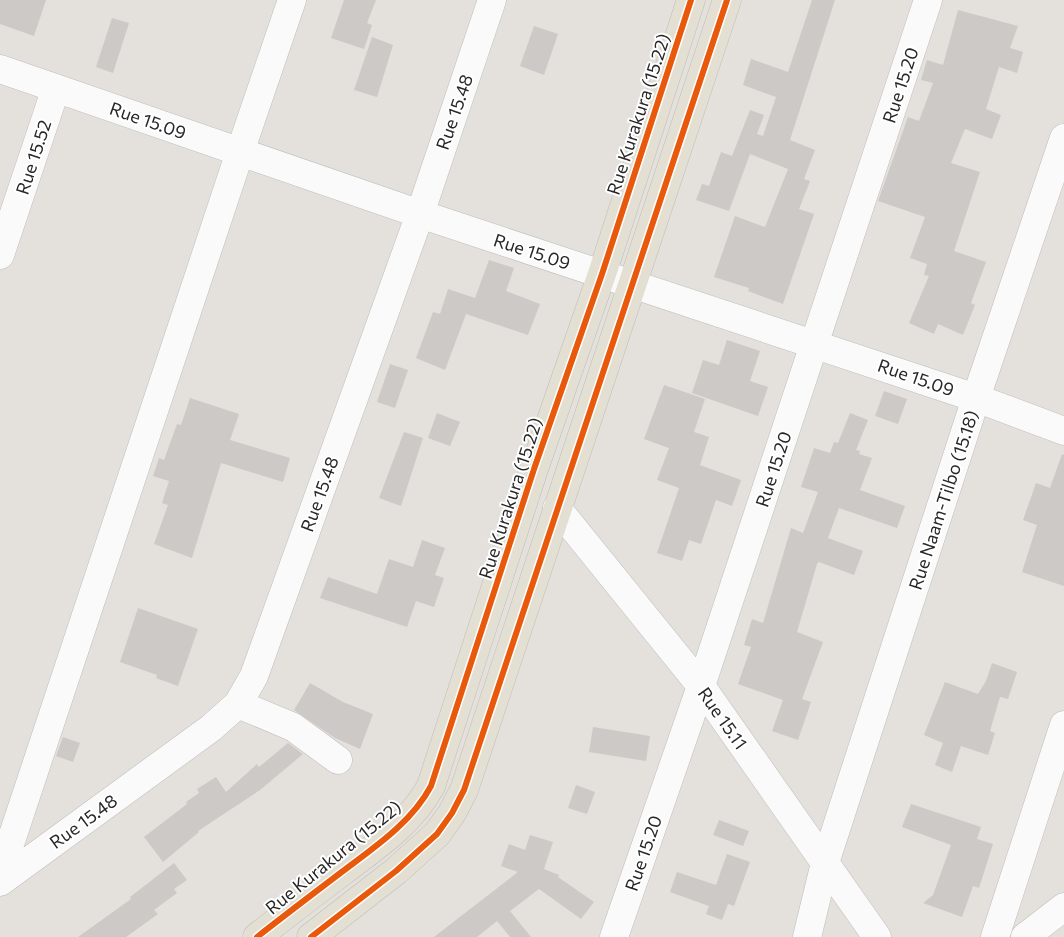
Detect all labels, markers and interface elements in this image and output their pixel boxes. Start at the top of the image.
street label: Rue Kurakura (15.22) [602,30,674,198]
street label: Rue 15.20 [877,44,923,126]
street label: Rue 15.48 [431,71,477,153]
street label: Rue 15.09 [107,97,189,143]
street label: Rue 15.52 [11,117,55,197]
street label: Rue 15.09 [491,228,573,274]
street label: Rue 15.09 [875,354,957,400]
street label: Rue Naam-Tilbo (15.18) [904,407,982,593]
street label: Rue Kurakura (15.22) [474,414,546,582]
street label: Rue 15.20 [750,428,796,510]
street label: Rue 15.48 [295,453,343,535]
street label: Rue 15.11 [694,683,752,753]
street label: Rue 15.48 [45,789,121,853]
street label: Rue Kurakura (15.22) [261,795,405,919]
street label: Rue 15.20 [620,812,666,894]

